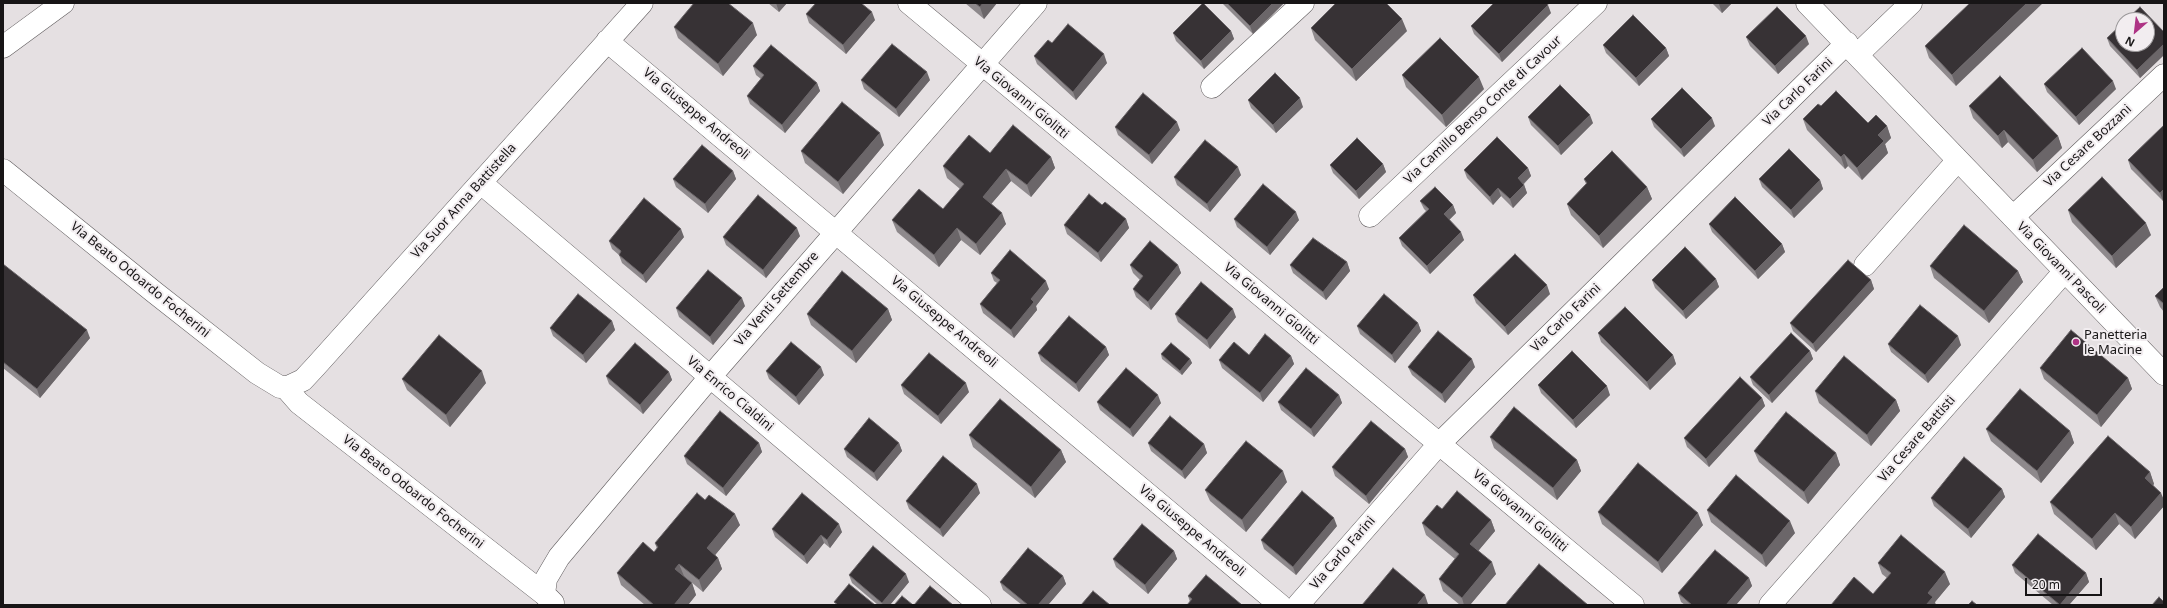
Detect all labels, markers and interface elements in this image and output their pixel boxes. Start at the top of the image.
north arrow [2115,12,2155,52]
street label: Via Camillo Benso Conte di Cavour [1401,33,1565,187]
text: N [2122,33,2137,51]
street label: Via Giovanni Giolitti [970,54,1072,142]
street label: Via Carlo Farini [1760,55,1836,129]
street label: Via Giuseppe Andreoli [640,65,752,163]
street label: Via Cesare Bozzani [2041,101,2135,191]
street label: Via Suor Anna Battistella [408,140,520,262]
street label: Via Beato Odoardo Focherini [67,219,213,341]
street label: Via Giovanni Pascoli [2013,219,2109,317]
street label: Via Venti Settembre [732,249,822,349]
street label: Via Giovanni Giolitti [1220,260,1322,348]
street label: Via Giuseppe Andreoli [888,273,1000,371]
street label: Via Carlo Farini [1528,281,1604,355]
place label: Panetteria le Macine [2084,327,2147,358]
marker: Panetteria le Macine [2071,337,2081,347]
street label: Via Enrico Cialdini [684,353,776,435]
street label: Via Cesare Battisti [1875,393,1959,485]
street label: Via Beato Odoardo Focherini [339,432,487,552]
street label: Via Giovanni Giolitti [1469,467,1571,555]
street label: Via Giuseppe Andreoli [1136,482,1248,580]
street label: Via Carlo Farini [1307,513,1379,593]
scale bar [2027,570,2104,596]
text: 20 m [2032,576,2060,593]

